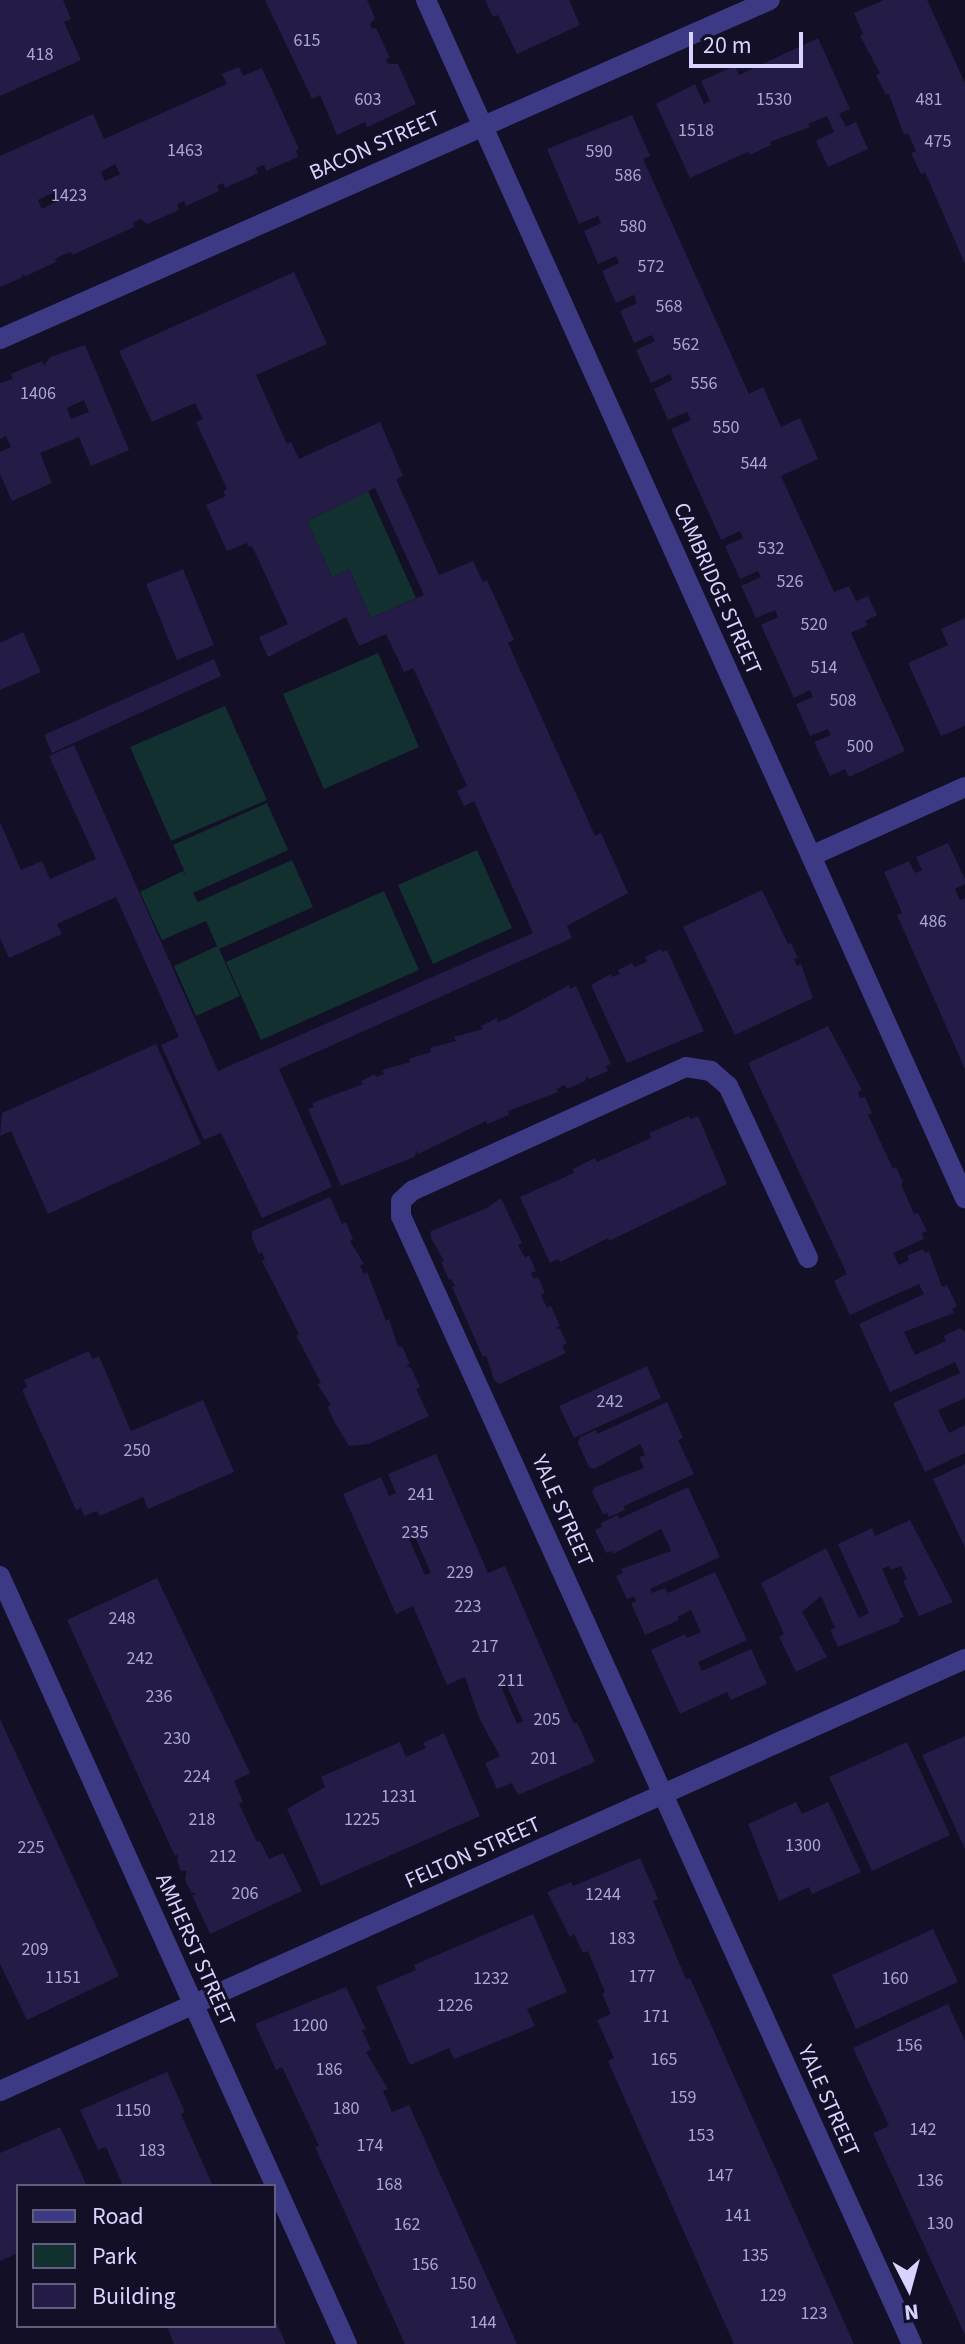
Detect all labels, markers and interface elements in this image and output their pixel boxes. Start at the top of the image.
scale bar [693,16,807,66]
text: 20 m [703,28,752,63]
house number: 615 [294,30,320,52]
house number: 418 [27,44,53,66]
house number: 603 [355,89,381,111]
house number: 1530 [756,89,792,111]
house number: 481 [916,89,942,111]
street label: BACON STREET [305,105,445,187]
house number: 1518 [678,120,714,142]
house number: 475 [925,131,951,153]
house number: 1463 [167,140,203,162]
house number: 590 [586,141,612,163]
house number: 586 [615,165,641,187]
house number: 1423 [51,185,87,207]
house number: 580 [620,216,646,238]
house number: 572 [638,256,664,278]
house number: 568 [656,296,682,318]
house number: 562 [673,334,699,356]
house number: 556 [691,373,717,395]
house number: 1406 [20,383,56,405]
house number: 550 [713,417,739,439]
house number: 544 [741,453,767,475]
street label: CAMBRIDGE STREET [667,499,767,679]
house number: 532 [758,538,784,560]
house number: 526 [777,571,803,593]
house number: 520 [801,614,827,636]
house number: 514 [811,657,837,679]
house number: 508 [830,690,856,712]
house number: 500 [847,736,873,758]
house number: 486 [920,911,946,933]
house number: 242 [597,1391,623,1413]
house number: 250 [124,1440,150,1462]
street label: YALE STREET [526,1451,598,1571]
house number: 241 [408,1484,434,1506]
house number: 235 [402,1522,428,1544]
house number: 229 [447,1562,473,1584]
house number: 223 [455,1596,481,1618]
house number: 248 [109,1608,135,1630]
house number: 217 [472,1636,498,1658]
house number: 242 [127,1648,153,1670]
house number: 211 [498,1670,524,1692]
house number: 236 [146,1686,172,1708]
house number: 205 [534,1709,560,1731]
house number: 230 [164,1728,190,1750]
house number: 201 [531,1748,557,1770]
house number: 224 [184,1766,210,1788]
house number: 1231 [381,1786,417,1808]
house number: 218 [189,1809,215,1831]
house number: 1225 [344,1809,380,1831]
street label: FELTON STREET [401,1811,545,1895]
house number: 1300 [785,1835,821,1857]
house number: 225 [18,1837,44,1859]
house number: 212 [210,1846,236,1868]
street label: AMHERST STREET [150,1870,240,2030]
house number: 206 [232,1883,258,1905]
house number: 1244 [585,1884,621,1906]
house number: 183 [609,1928,635,1950]
house number: 209 [22,1939,48,1961]
house number: 177 [629,1966,655,1988]
house number: 1151 [45,1967,81,1989]
house number: 1232 [473,1968,509,1990]
house number: 160 [882,1968,908,1990]
house number: 1226 [437,1995,473,2017]
house number: 171 [643,2006,669,2028]
house number: 1200 [292,2015,328,2037]
house number: 156 [896,2035,922,2057]
street label: YALE STREET [792,2041,864,2161]
house number: 165 [651,2049,677,2071]
house number: 186 [316,2059,342,2081]
house number: 159 [670,2087,696,2109]
house number: 180 [333,2098,359,2120]
house number: 1150 [115,2100,151,2122]
house number: 142 [910,2119,936,2141]
house number: 153 [688,2125,714,2147]
house number: 174 [357,2135,383,2157]
house number: 183 [139,2140,165,2162]
house number: 147 [707,2165,733,2187]
house number: 136 [917,2170,943,2192]
house number: 168 [376,2174,402,2196]
legend [16,2184,276,2328]
text: Road [92,2199,144,2234]
house number: 141 [725,2205,751,2227]
house number: 130 [927,2213,953,2235]
house number: 162 [394,2214,420,2236]
text: Park [92,2239,137,2274]
house number: 135 [742,2245,768,2267]
north arrow [869,2248,949,2328]
house number: 156 [412,2254,438,2276]
house number: 150 [450,2273,476,2295]
text: Building [92,2279,176,2314]
house number: 129 [760,2285,786,2307]
text: N [903,2295,920,2329]
house number: 123 [801,2303,827,2325]
house number: 144 [470,2312,496,2334]

